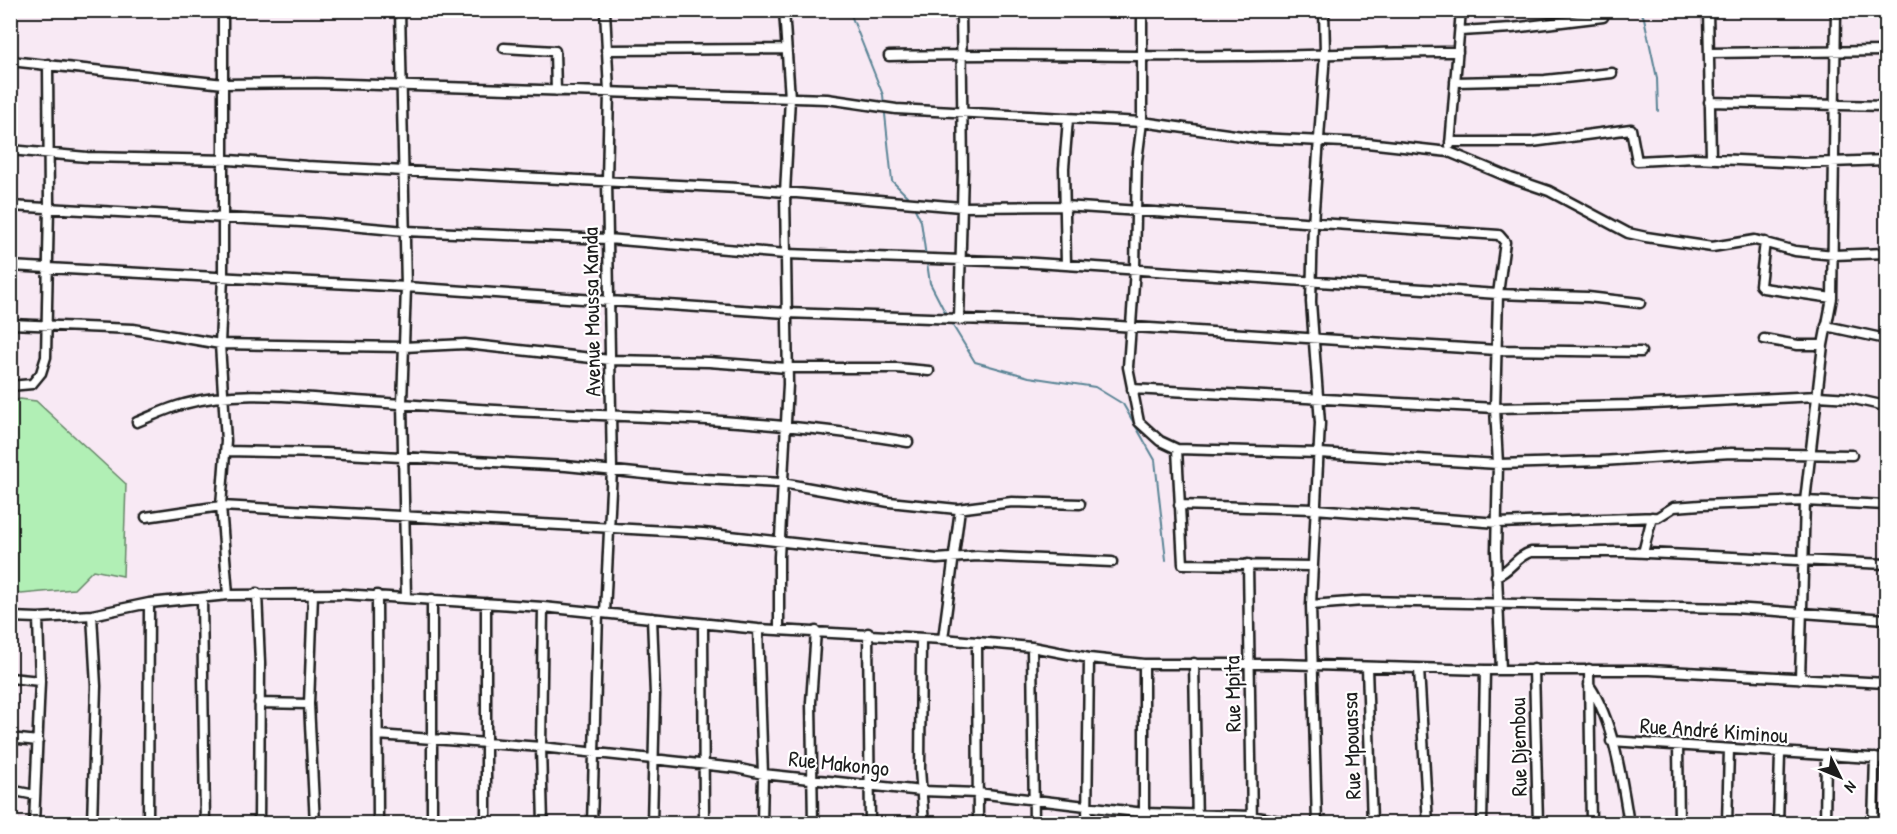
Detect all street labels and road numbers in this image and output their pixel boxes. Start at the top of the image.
street label: Avenue Moussa Kanda [575,227,607,397]
street label: Rue Mpita [1216,655,1248,732]
street label: Rue Mpouassa [1334,692,1368,800]
street label: Rue Djembou [1502,697,1534,797]
street label: Rue André Kiminou [1639,710,1789,750]
street label: Rue Makongo [787,743,891,783]

